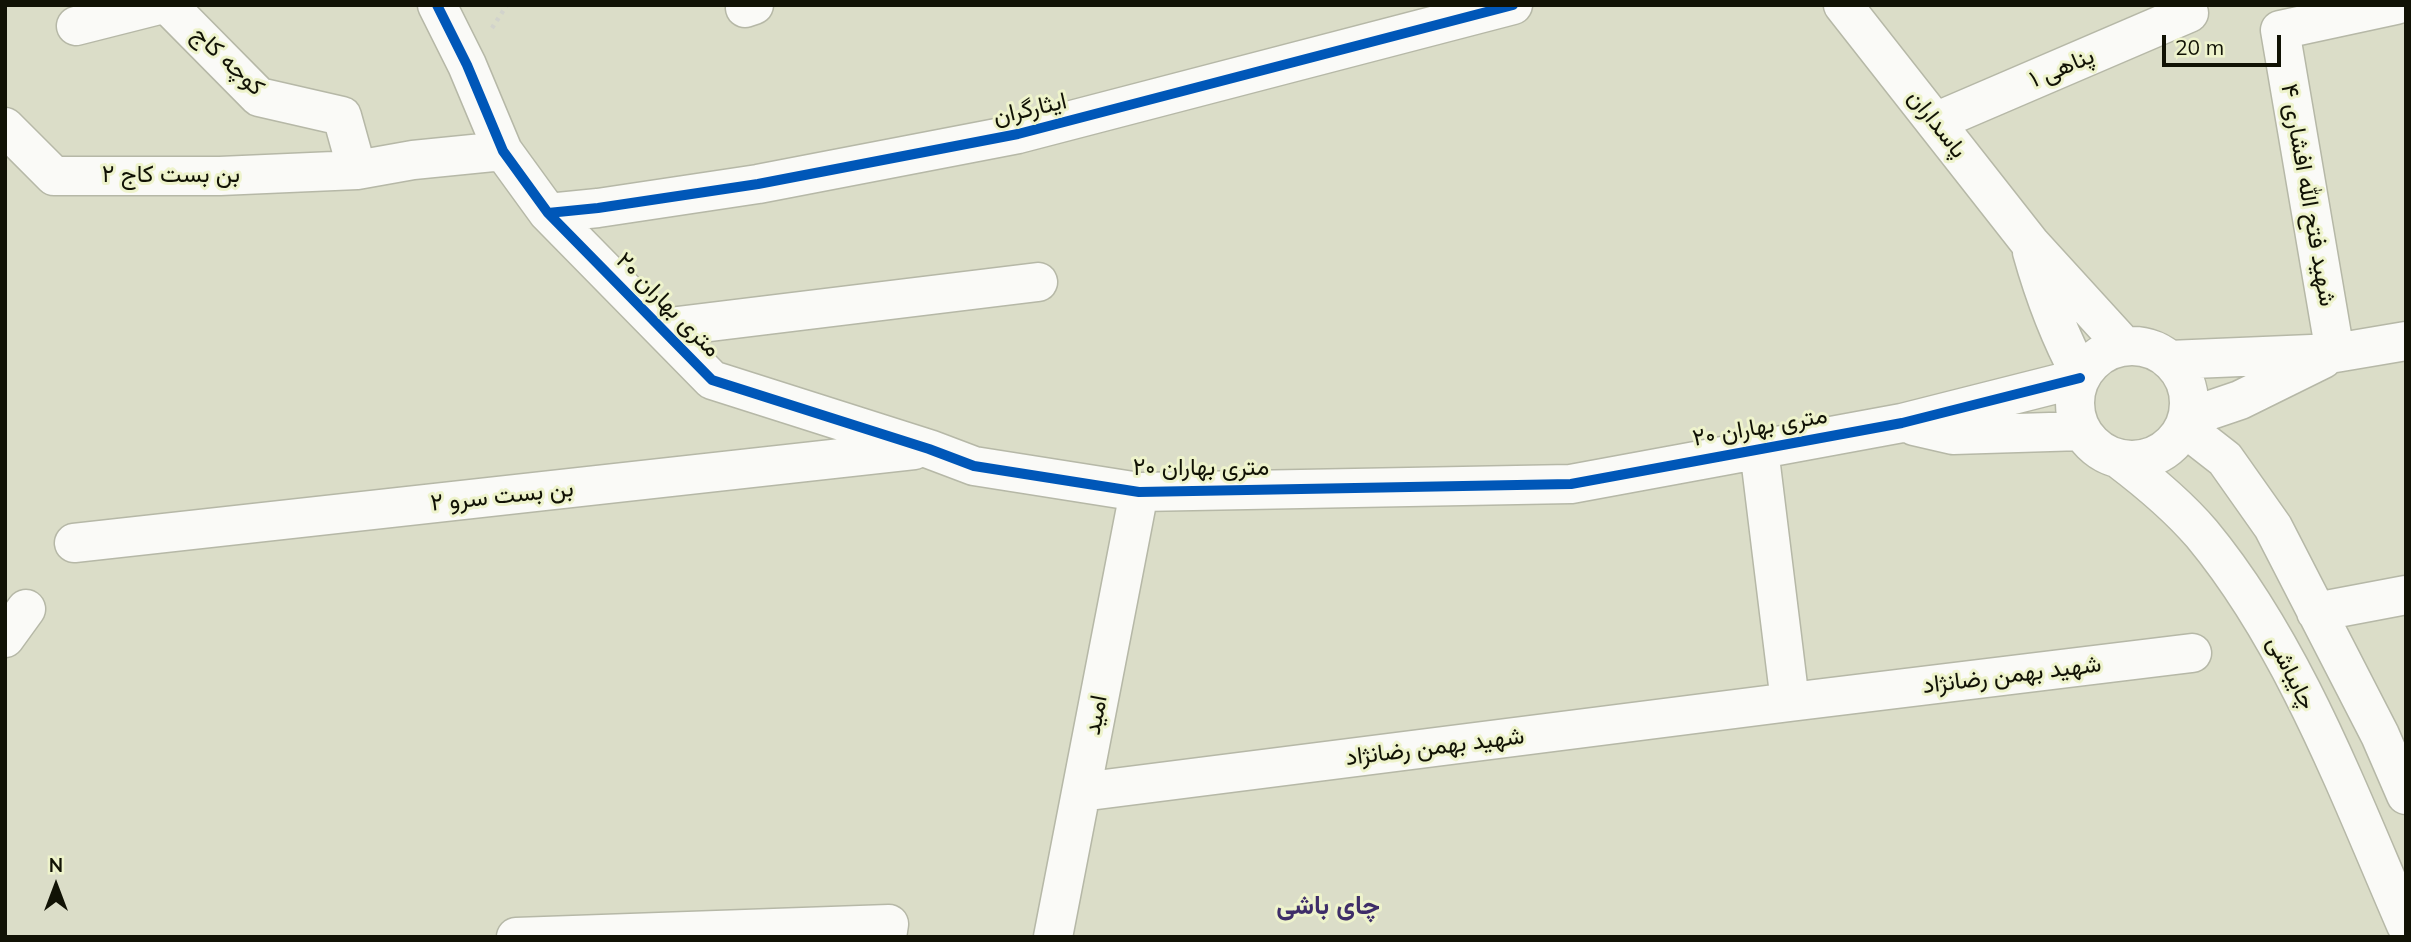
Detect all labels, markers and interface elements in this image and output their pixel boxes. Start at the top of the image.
street label: کوچه کاج [186,20,270,102]
scale bar [2166,21,2285,65]
text: 20 m [2175,34,2224,60]
street label: پناهی ۱ [2025,42,2099,94]
street label: شهید فتح الله افشاری ۴ [2274,81,2342,309]
street label: پاسداران [1901,84,1973,164]
street label: ایثارگران [990,87,1070,131]
street label: بن بست کاج ۲ [102,161,240,189]
street label: ۲۰ متری بهاران [610,247,726,363]
street label: ۲۰ متری بهاران [1690,401,1830,453]
street label: ۲۰ متری بهاران [1133,454,1269,482]
street label: بن بست سرو ۲ [429,474,575,518]
street label: چایباشی [2260,631,2322,715]
street label: شهید بهمن رضانژاد [1921,650,2103,700]
street label: امید [1078,693,1114,737]
street label: شهید بهمن رضانژاد [1344,722,1526,772]
north arrow [21,851,91,921]
text: N [49,853,63,877]
district label: چای باشی [1276,890,1380,922]

